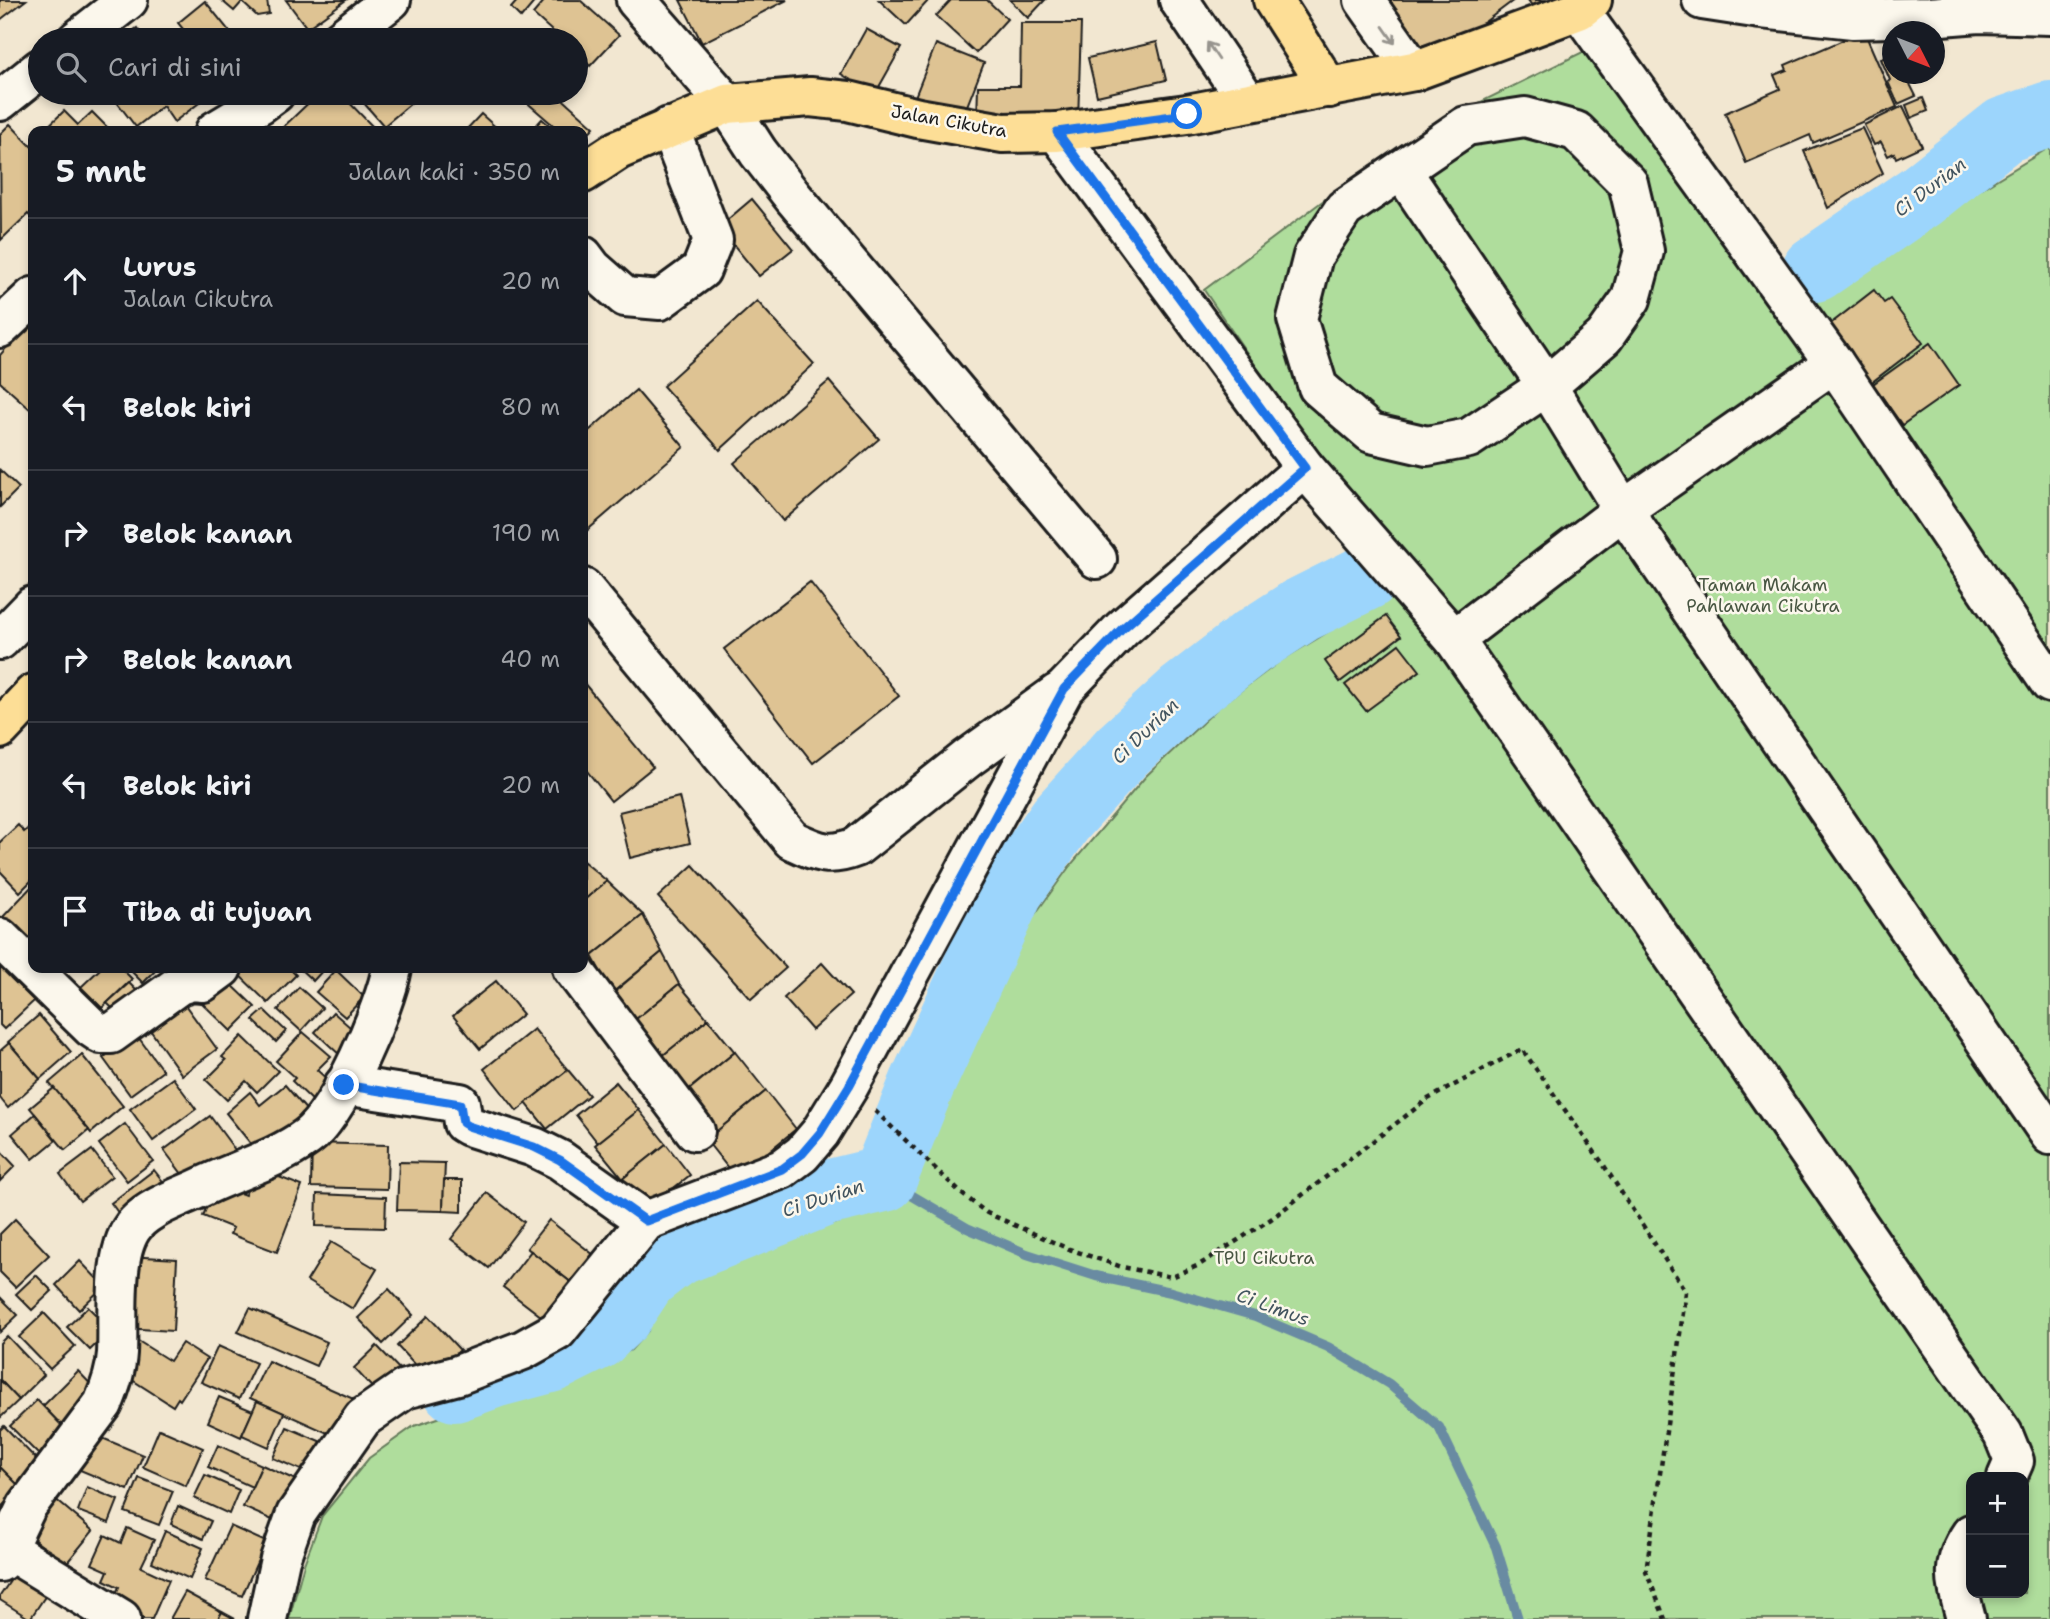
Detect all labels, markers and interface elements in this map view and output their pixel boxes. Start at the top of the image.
north arrow [1882,21,1945,84]
one-way arrow [1382,25,1396,44]
search box [28,28,588,105]
one-way arrow [1206,41,1220,61]
icon: search [52,48,90,86]
text: Cari di sini [108,49,242,84]
route start [1171,98,1202,129]
street label: Jalan Cikutra [889,99,1009,143]
text: 5 mnt [56,151,146,192]
water label: Ci Durian [1889,152,1971,222]
text: Jalan kaki · 350 m [348,157,560,187]
text: Lurus [123,249,196,284]
icon: ahead [56,262,94,300]
text: 20 m [501,266,560,296]
text: Jalan Cikutra [123,284,273,314]
icon: left [56,388,94,426]
text: Belok kiri [123,390,252,425]
text: 80 m [501,392,560,422]
icon: right [56,514,94,552]
text: Belok kanan [123,516,292,551]
text: 190 m [492,518,560,548]
park label: Taman Makam Pahlawan Cikutra [1686,573,1840,618]
icon: right [56,640,94,678]
text: Belok kanan [123,642,292,677]
text: 40 m [500,644,560,674]
water label: Ci Durian [1106,693,1184,769]
icon: left [56,766,94,804]
text: Belok kiri [123,768,252,803]
text: 20 m [501,770,560,800]
icon: arrive [56,892,94,930]
text: Tiba di tujuan [123,894,312,929]
route end [328,1069,359,1100]
water label: Ci Durian [779,1173,867,1223]
park label: TPU Cikutra [1213,1246,1315,1270]
water label: Ci Limus [1233,1282,1313,1332]
map controls [1966,1472,2029,1598]
button: + [1966,1472,2029,1535]
button: − [1966,1535,2029,1598]

